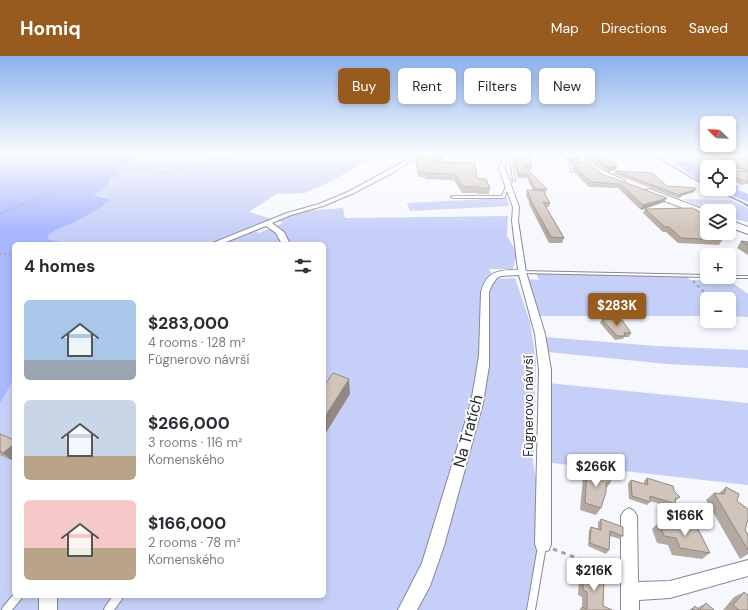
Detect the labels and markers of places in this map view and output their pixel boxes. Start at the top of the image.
pin: $283K [589,293,645,327]
pin: $266K [568,454,624,488]
pin: $166K [657,503,713,537]
pin: $216K [566,558,622,592]

